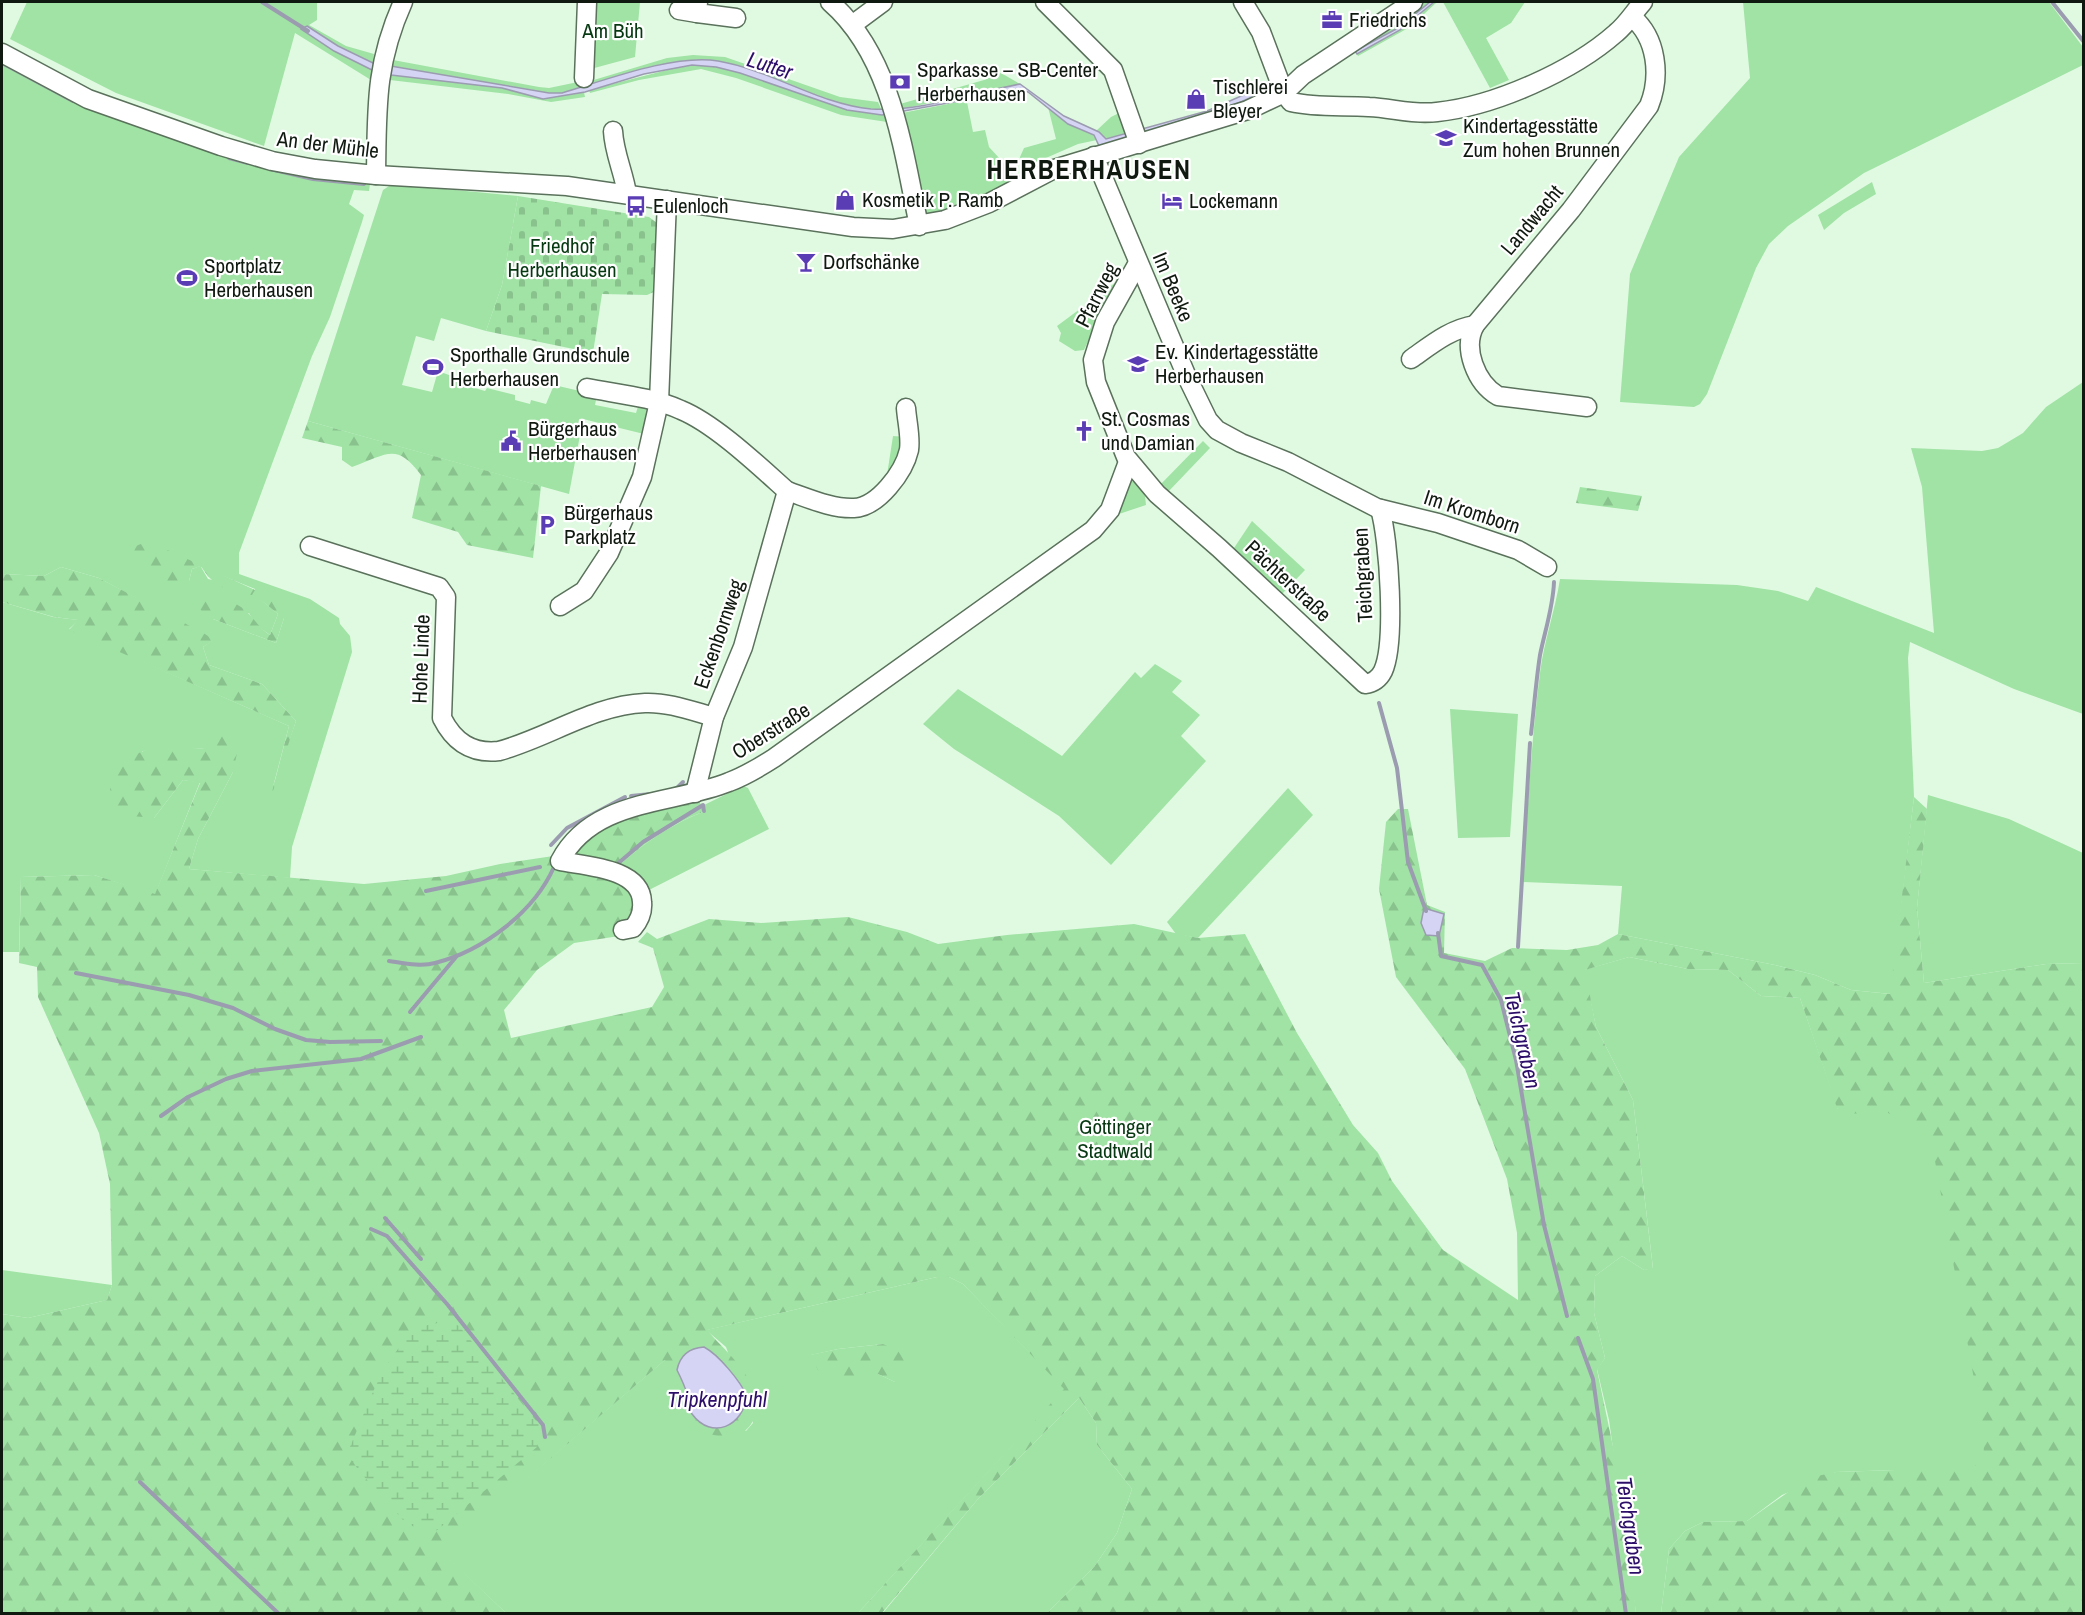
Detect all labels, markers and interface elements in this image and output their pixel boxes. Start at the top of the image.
place label: Friedrichs [1349,5,1427,34]
office icon: Friedrichs [1320,8,1344,32]
park label: Am Büh [581,16,644,45]
water label: Lutter [743,44,798,87]
place label: Sparkasse – SB-Center Herberhausen [917,55,1098,108]
bank icon: Sparkasse – SB-Center Herberhausen [888,70,912,94]
place label: Tischlerei Bleyer [1213,72,1288,125]
shop icon: Tischlerei Bleyer [1184,87,1208,111]
place label: Kindertagesstätte Zum hohen Brunnen [1463,111,1620,164]
street label: An der Mühle [274,124,381,165]
school or university icon: Kindertagesstätte Zum hohen Brunnen [1434,126,1458,150]
district label: HERBERHAUSEN [987,151,1191,187]
street label: Landwacht [1494,178,1570,261]
place label: Kosmetik P. Ramb [862,185,1003,214]
place label: Lockemann [1189,186,1278,215]
shop icon: Kosmetik P. Ramb [833,188,857,212]
hotel icon: Lockemann [1160,189,1184,213]
place label: Eulenloch [653,191,729,220]
bus stop icon: Eulenloch [624,194,648,218]
park label: Friedhof Herberhausen [507,231,617,284]
place label: Dorfschänke [823,247,920,276]
street label: Im Beeke [1146,248,1201,326]
bar icon: Dorfschänke [794,250,818,274]
place label: Sportplatz Herberhausen [204,251,313,304]
street label: Pfarrweg [1068,257,1125,332]
sports icon: Sportplatz Herberhausen [175,266,199,290]
place label: Ev. Kindertagesstätte Herberhausen [1155,337,1318,390]
place label: Sporthalle Grundschule Herberhausen [450,340,630,393]
school or university icon: Ev. Kindertagesstätte Herberhausen [1126,352,1150,376]
sports icon: Sporthalle Grundschule Herberhausen [421,355,445,379]
place label: St. Cosmas und Damian [1101,404,1195,457]
place label: Bürgerhaus Herberhausen [528,414,637,467]
church icon: St. Cosmas und Damian [1072,419,1096,443]
public building icon: Bürgerhaus Herberhausen [499,429,523,453]
street label: Im Kromborn [1420,482,1524,541]
place label: Bürgerhaus Parkplatz [564,498,653,551]
parking icon: Bürgerhaus Parkplatz [535,513,559,537]
street label: Teichgraben [1346,527,1379,623]
street label: Pächterstraße [1239,533,1338,628]
street label: Eckenbornweg [686,575,751,692]
street label: Hohe Linde [404,614,437,704]
street label: Oberstraße [726,695,815,766]
water label: Teichgraben [1497,988,1549,1092]
park label: Göttinger Stadtwald [1077,1112,1153,1165]
water label: Tripkenpfuhl [667,1384,768,1414]
water label: Teichgraben [1609,1475,1653,1577]

